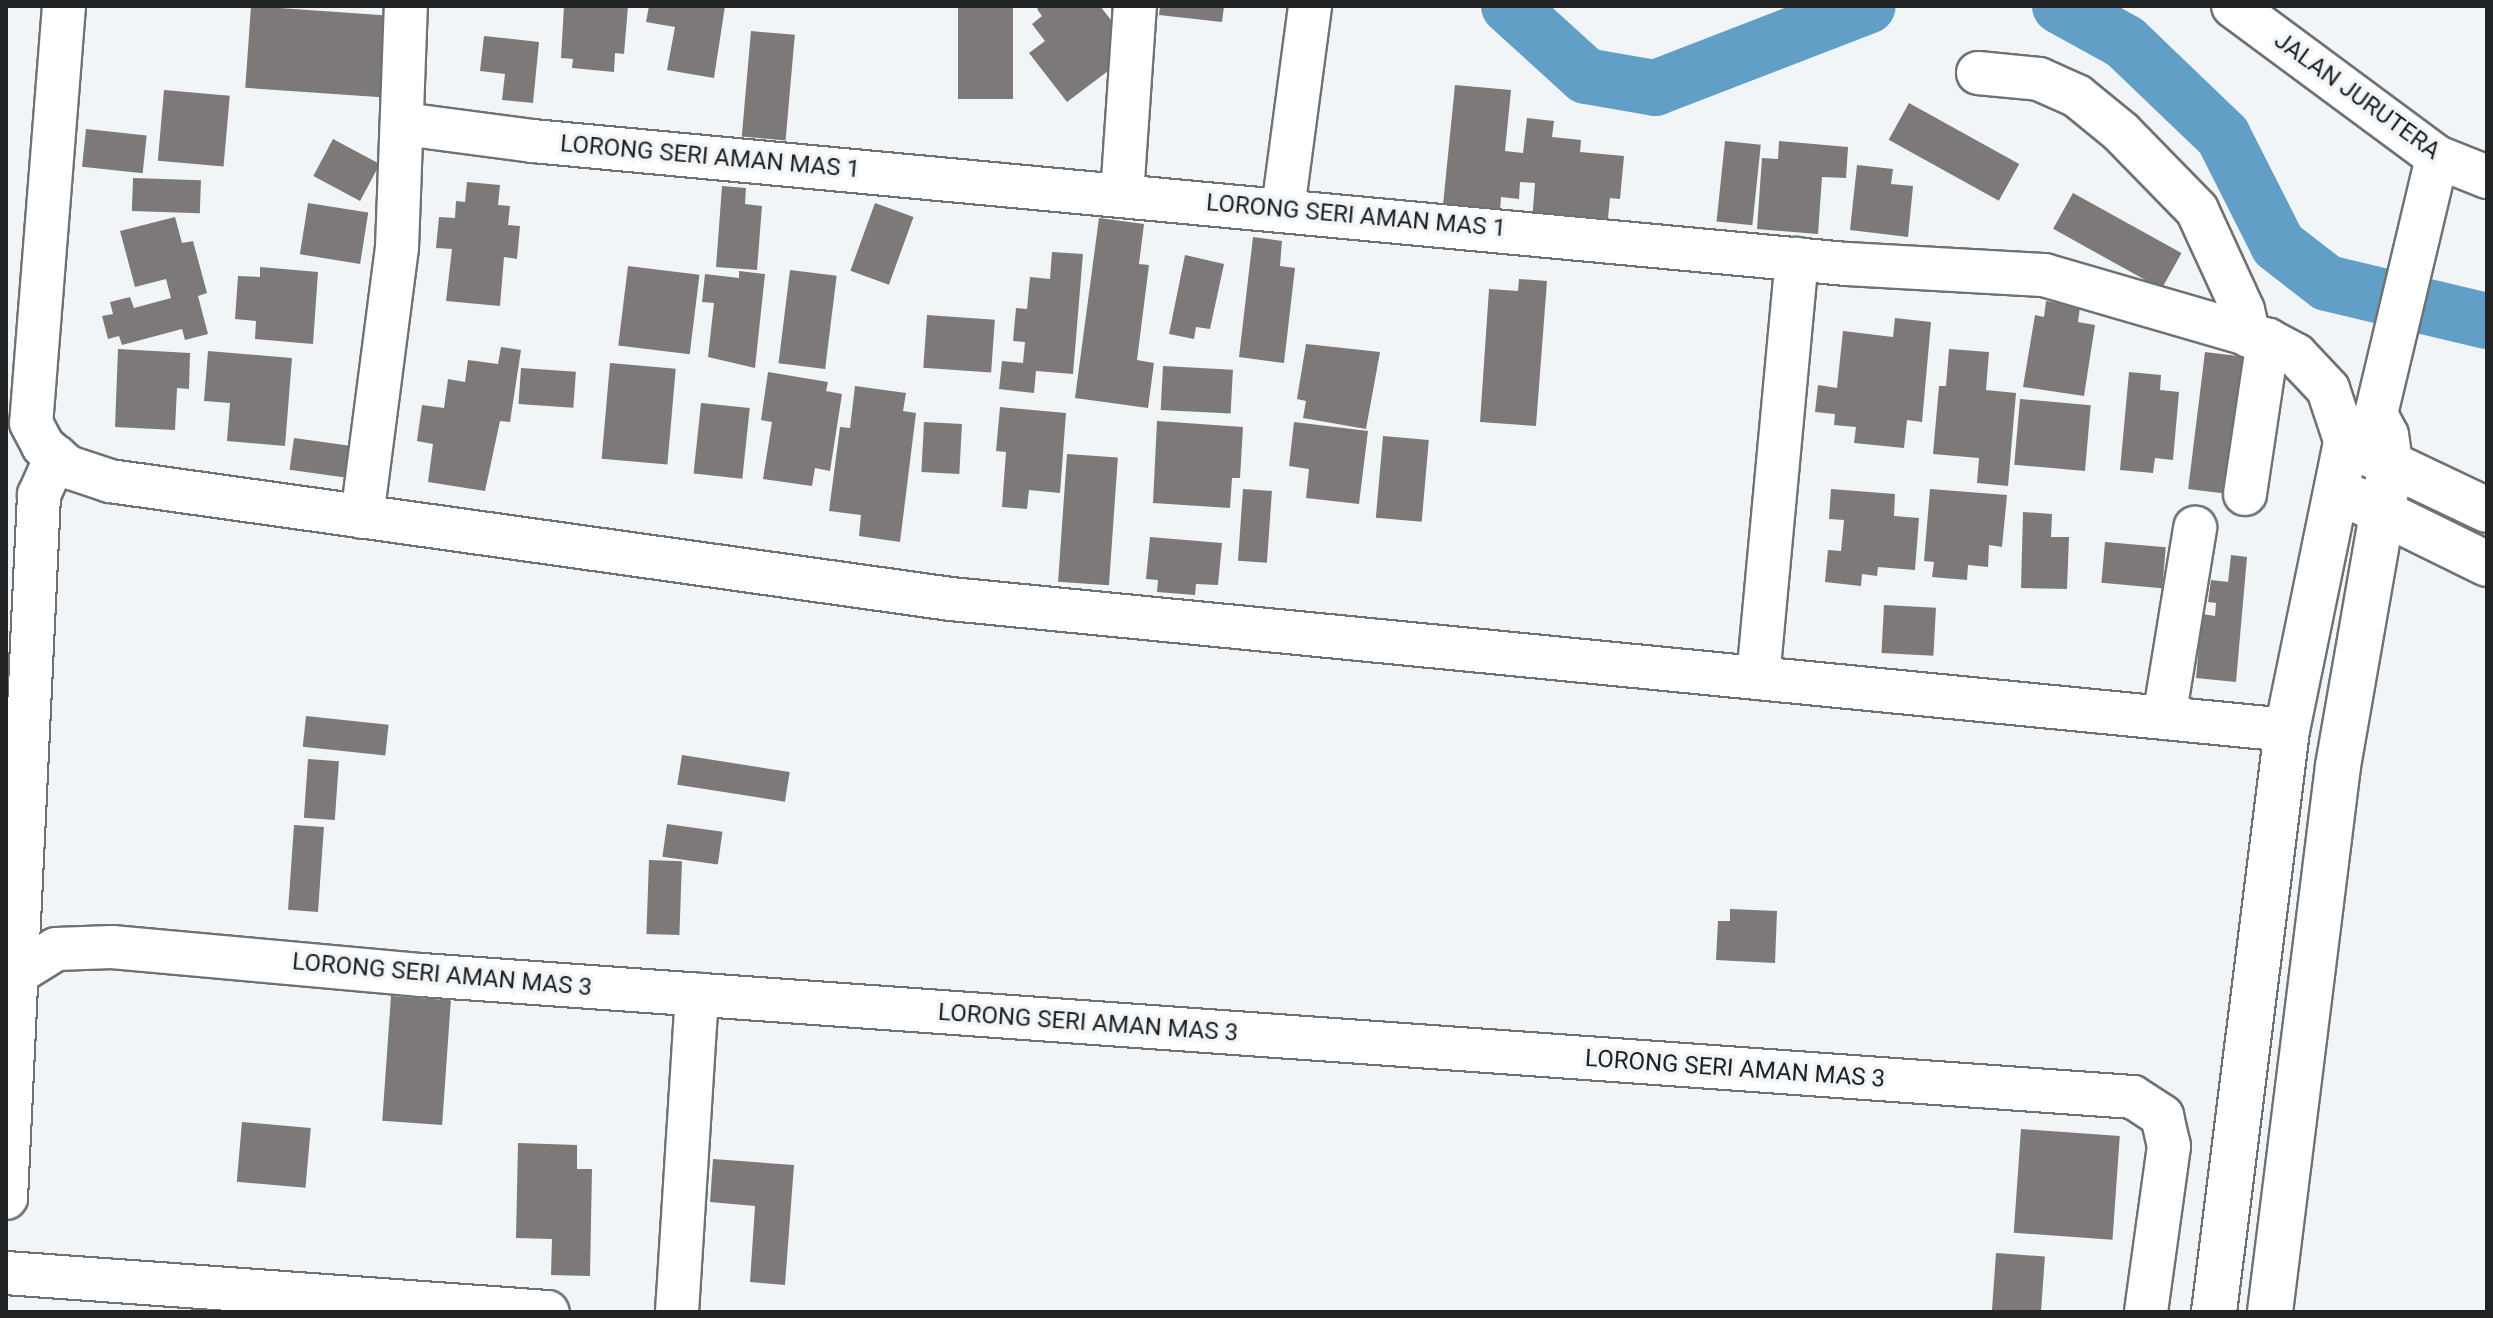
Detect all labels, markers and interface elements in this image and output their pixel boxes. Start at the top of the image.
street label: JALAN JURUTERA [2268,26,2446,166]
street label: LORONG SERI AMAN MAS 1 [559,130,861,184]
street label: LORONG SERI AMAN MAS 1 [1205,189,1507,243]
street label: LORONG SERI AMAN MAS 3 [291,948,593,1002]
street label: LORONG SERI AMAN MAS 3 [937,998,1239,1048]
street label: LORONG SERI AMAN MAS 3 [1584,1044,1886,1094]

